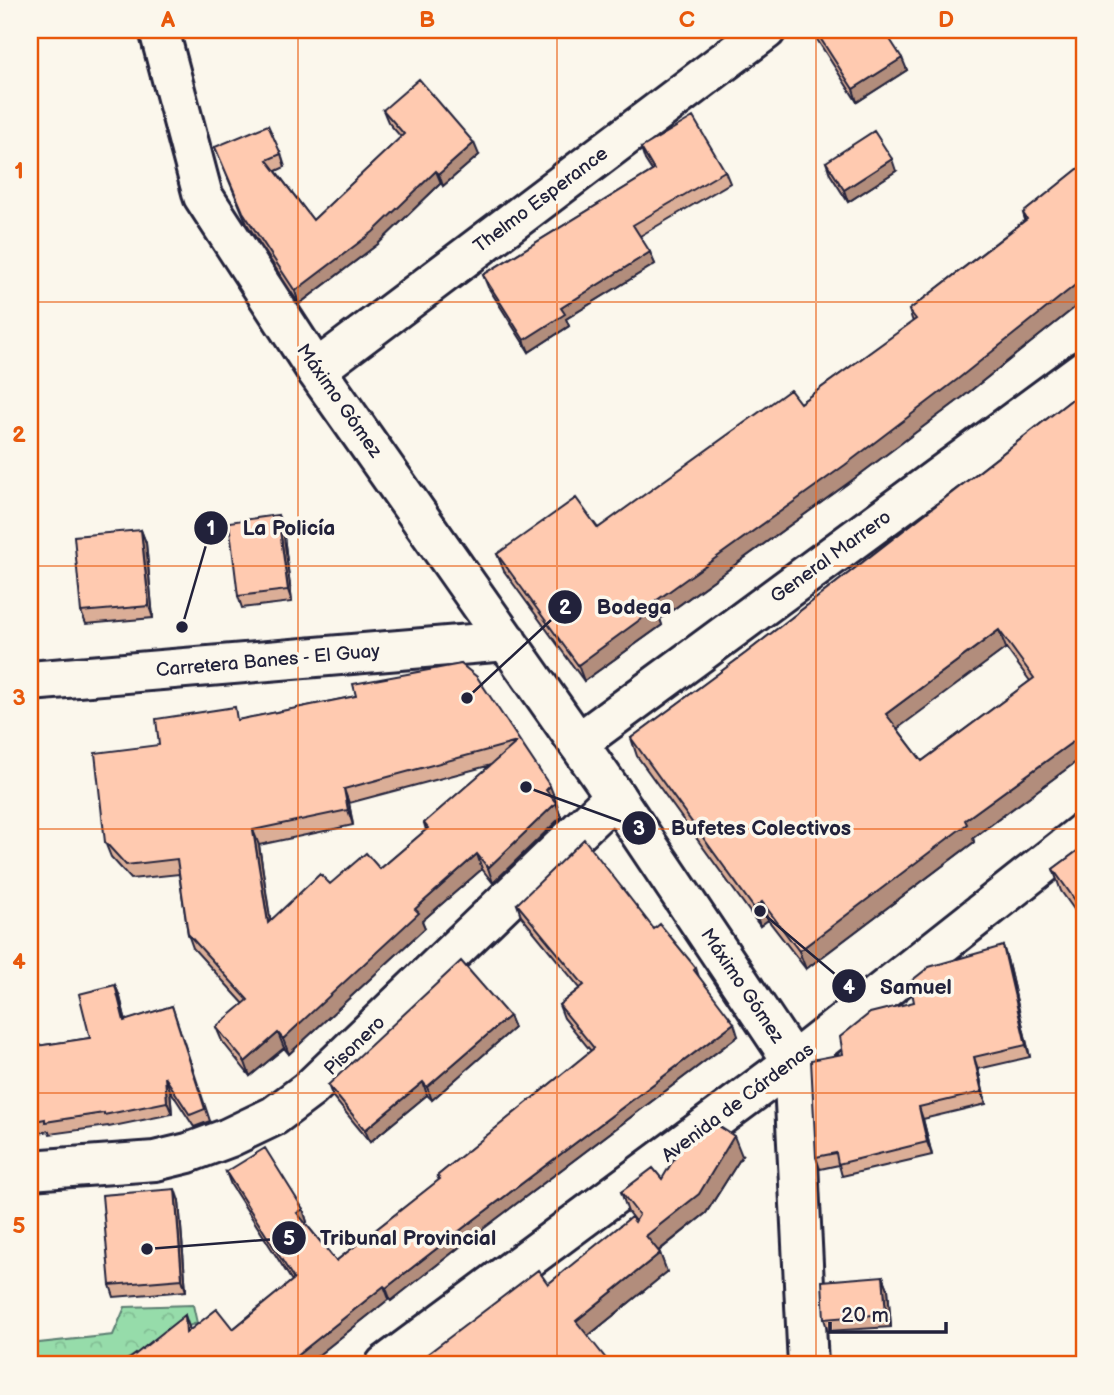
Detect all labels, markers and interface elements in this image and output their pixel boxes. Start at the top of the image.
text: A [160,6,176,34]
text: B [419,6,435,34]
text: C [679,6,695,34]
text: D [938,6,954,34]
street label: Thelmo Esperance [469,142,613,258]
text: 1 [14,157,24,185]
street label: Máximo Gómez [291,340,387,463]
text: 2 [12,421,26,449]
street label: General Marrero [766,506,896,608]
callout: La Policía [193,507,349,549]
text: 1 [207,516,215,541]
text: La Policía [243,516,335,541]
callout: Bodega [548,586,686,628]
text: 2 [559,595,572,620]
text: Bodega [596,595,672,620]
street label: Carretera Banes - El Guay [155,640,381,682]
text: 3 [12,684,26,712]
callout: Bufetes Colectivos [621,807,865,849]
text: 3 [633,816,645,841]
text: Bufetes Colectivos [671,816,851,841]
street label: Máximo Gómez [695,924,789,1048]
text: 4 [12,948,26,976]
callout: Samuel [832,965,966,1007]
text: 4 [843,975,856,1000]
text: Samuel [880,975,952,1000]
street label: Pisonero [320,1011,390,1081]
street label: Avenida de Cárdenas [657,1038,819,1168]
text: 5 [12,1212,26,1240]
callout: Tribunal Provincial [271,1217,510,1259]
text: 5 [283,1226,295,1251]
text: Tribunal Provincial [320,1226,496,1251]
scale bar [830,1290,946,1334]
text: 20 m [841,1303,889,1328]

